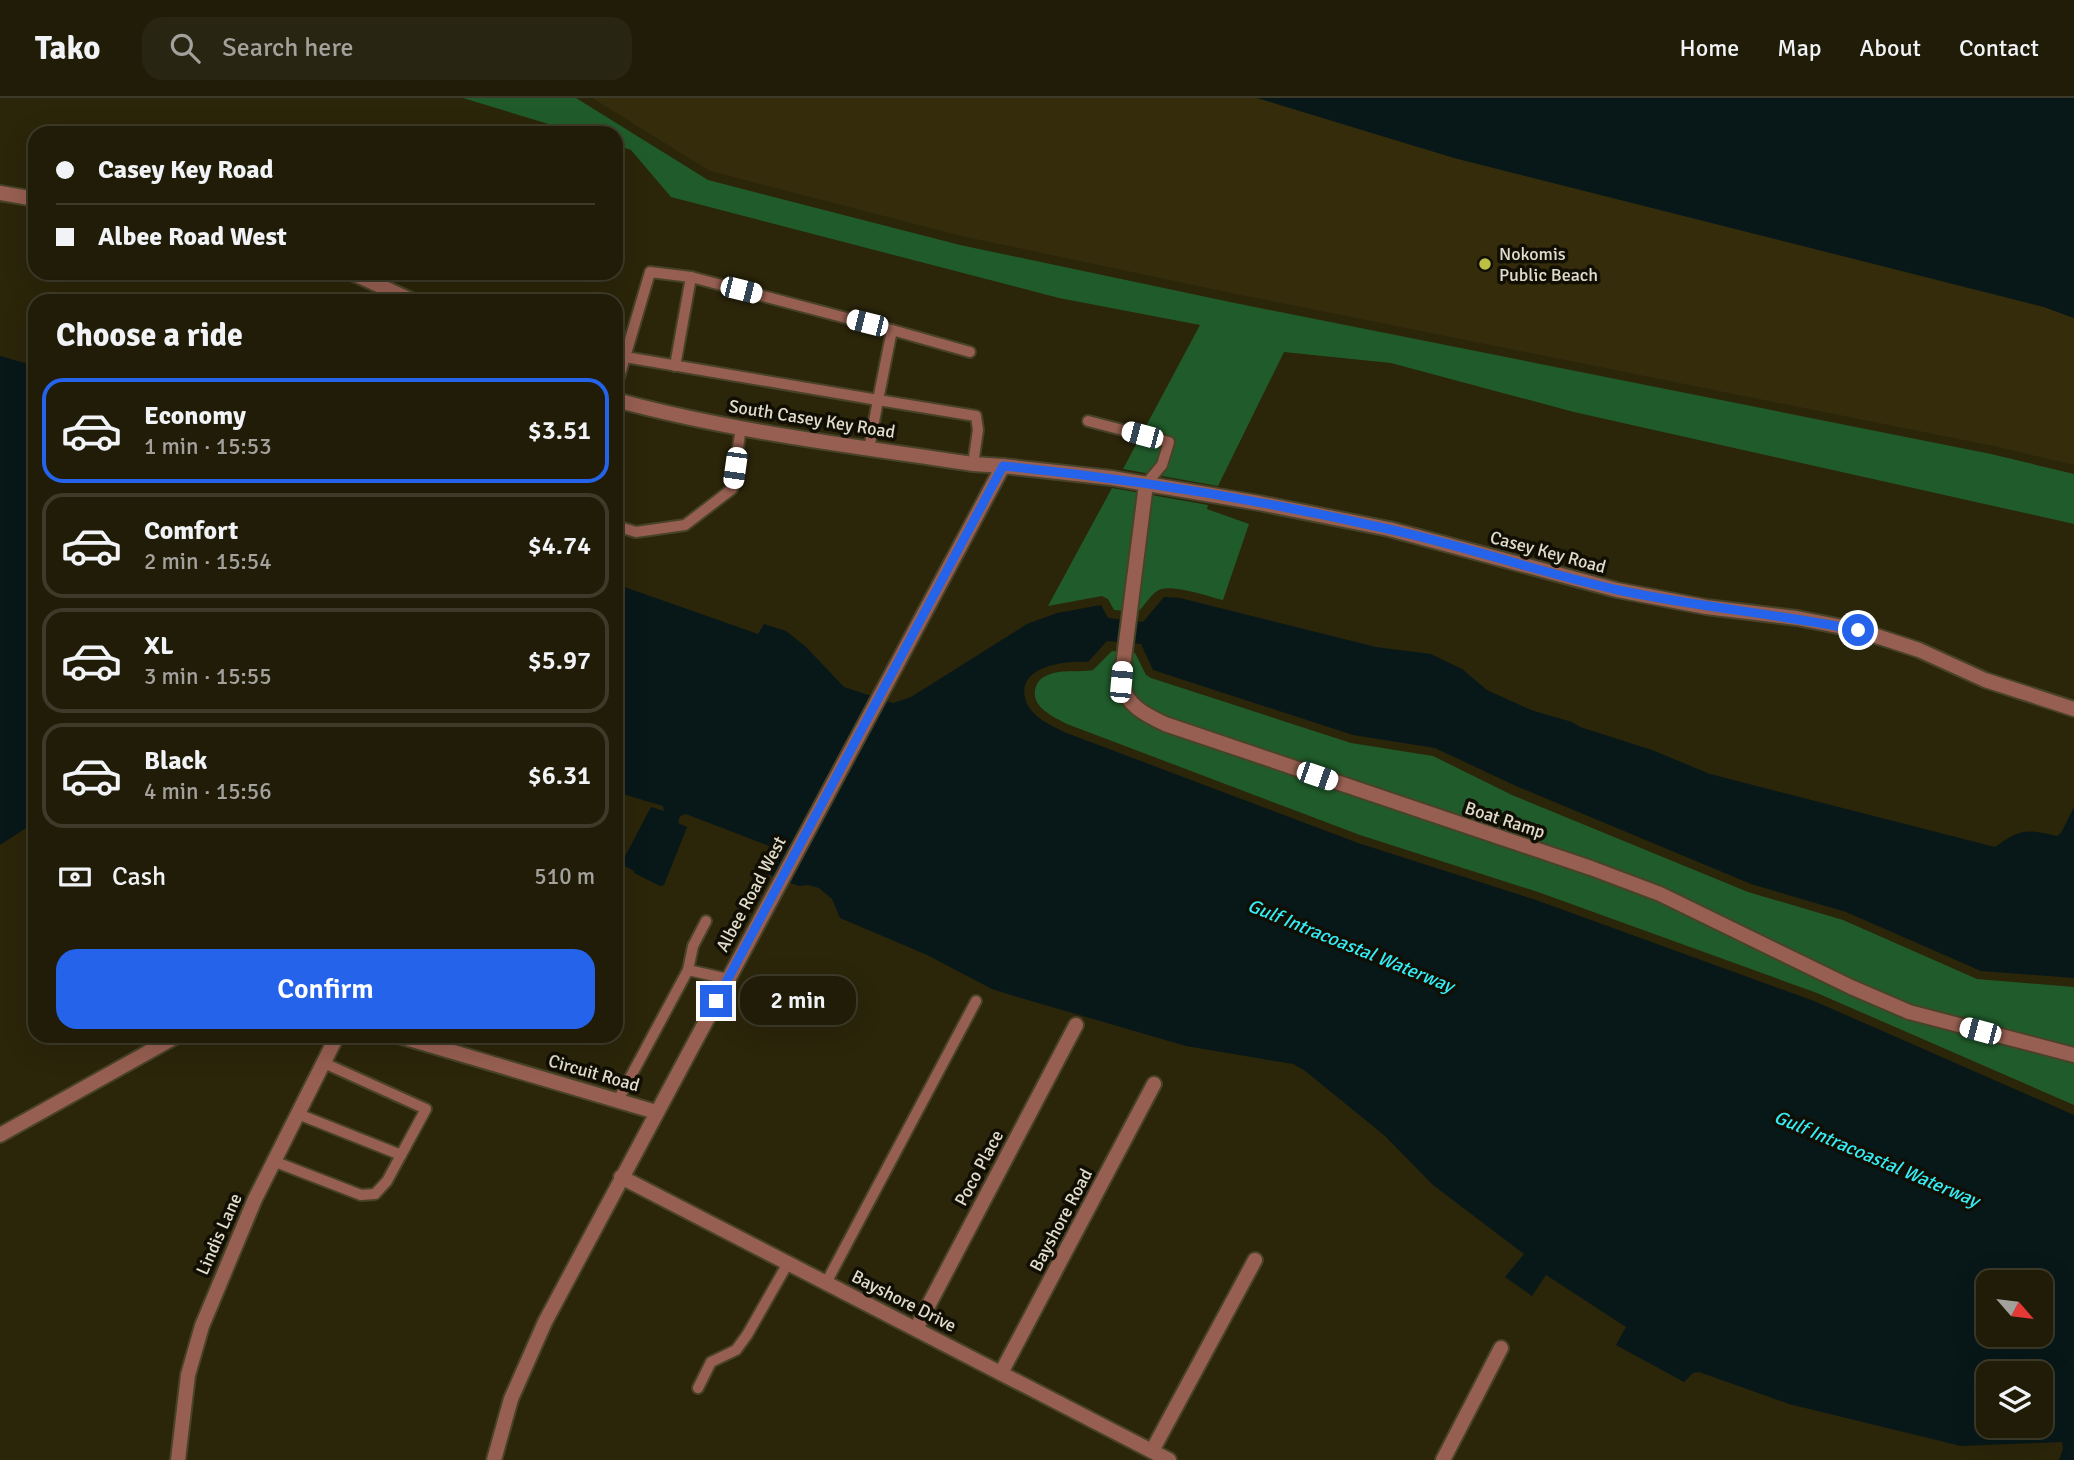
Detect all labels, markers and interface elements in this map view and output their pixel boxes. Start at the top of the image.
search box [142,17,632,80]
text: Tako [35,28,100,69]
icon: search [166,29,204,67]
text: Search here [222,32,353,64]
text: Home [1679,33,1739,63]
text: Map [1777,33,1822,63]
text: About [1860,33,1921,63]
text: Contact [1959,33,2039,63]
text: Casey Key Road [98,154,274,186]
text: Albee Road West [98,221,287,253]
place label: Nokomis Public Beach [1499,243,1598,286]
marker: Nokomis Public Beach [1477,256,1493,272]
car [719,275,764,305]
car [845,308,890,338]
text: Choose a ride [56,316,243,355]
street label: South Casey Key Road [727,395,897,443]
icon: car [60,399,123,462]
text: Economy [144,400,246,432]
text: $3.51 [528,415,591,447]
car [1119,419,1166,451]
text: 1 min · 15:53 [144,432,272,461]
car [722,446,749,490]
icon: car [60,514,123,577]
text: Comfort [144,515,238,547]
street label: Casey Key Road [1488,526,1608,578]
text: $4.74 [528,530,591,562]
text: 2 min · 15:54 [144,547,272,576]
route start [1842,614,1874,646]
icon: car [60,629,123,692]
text: XL [144,630,174,662]
text: $5.97 [528,645,591,677]
car [1109,660,1134,704]
text: 3 min · 15:55 [144,662,272,691]
icon: car [60,744,123,807]
text: Black [144,745,207,777]
car [1294,759,1341,793]
text: $6.31 [528,760,591,792]
text: 4 min · 15:56 [144,777,272,806]
street label: Boat Ramp [1462,797,1548,843]
street label: Albee Road West [711,832,791,956]
icon: cash [56,858,94,896]
text: Cash [112,861,166,893]
text: 510 m [534,862,595,891]
water label: Gulf Intracoastal Waterway [1244,894,1459,999]
button: Confirm [56,949,595,1029]
callout: 2 min [740,976,856,1026]
route end [700,985,732,1017]
text: 2 min [770,986,826,1015]
car [1957,1015,2004,1047]
street label: Circuit Road [546,1049,642,1097]
water label: Gulf Intracoastal Waterway [1770,1105,1985,1214]
street label: Poco Place [950,1126,1008,1210]
street label: Bayshore Road [1025,1165,1097,1275]
street label: Lindis Lane [191,1190,247,1278]
street label: Bayshore Drive [848,1265,960,1337]
north arrow [1976,1270,2053,1348]
map controls [1976,1270,2053,1438]
button: layers [1976,1361,2053,1438]

